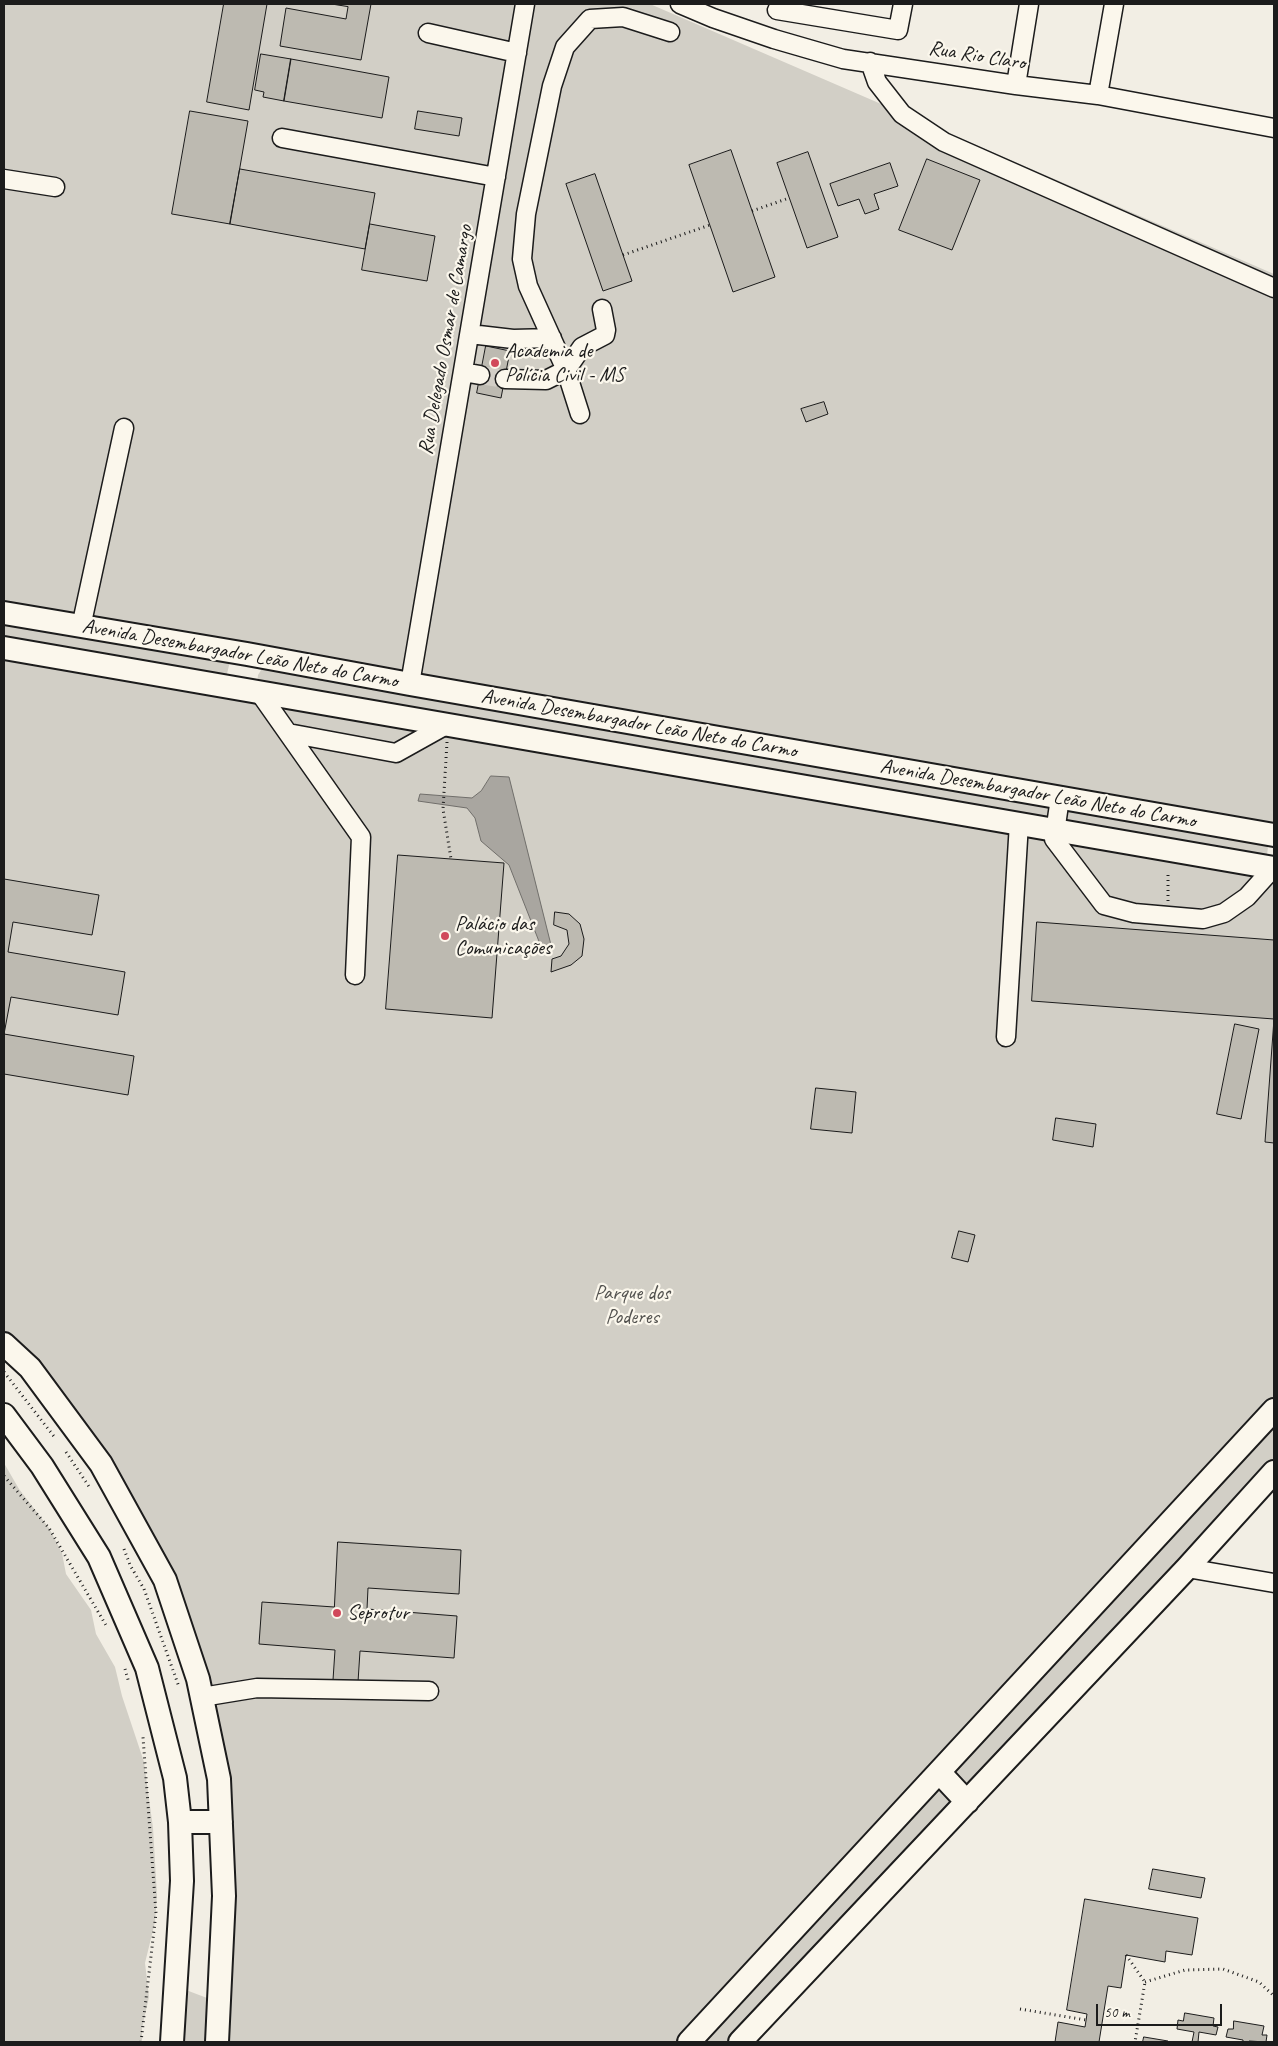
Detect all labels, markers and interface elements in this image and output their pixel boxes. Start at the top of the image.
street label: Rua Rio Claro [927,36,1027,76]
street label: Rua Delegado Osmar de Camargo [413,223,479,457]
place label: Academia de Polícia Civil - MS [505,338,624,388]
marker: Academia de Polícia Civil - MS [489,357,501,369]
street label: Avenida Desembargador Leão Neto do Carmo [80,614,400,694]
street label: Avenida Desembargador Leão Neto do Carmo [479,684,799,764]
street label: Avenida Desembargador Leão Neto do Carmo [878,754,1198,834]
place label: Palácio das Comunicações [455,911,551,961]
marker: Palácio das Comunicações [439,930,451,942]
park label: Parque dos Poderes [594,1280,670,1330]
place label: Seprotur [347,1600,409,1626]
marker: Seprotur [331,1607,343,1619]
scale bar [1098,1994,1224,2026]
text: 50 m [1104,2003,1130,2022]

